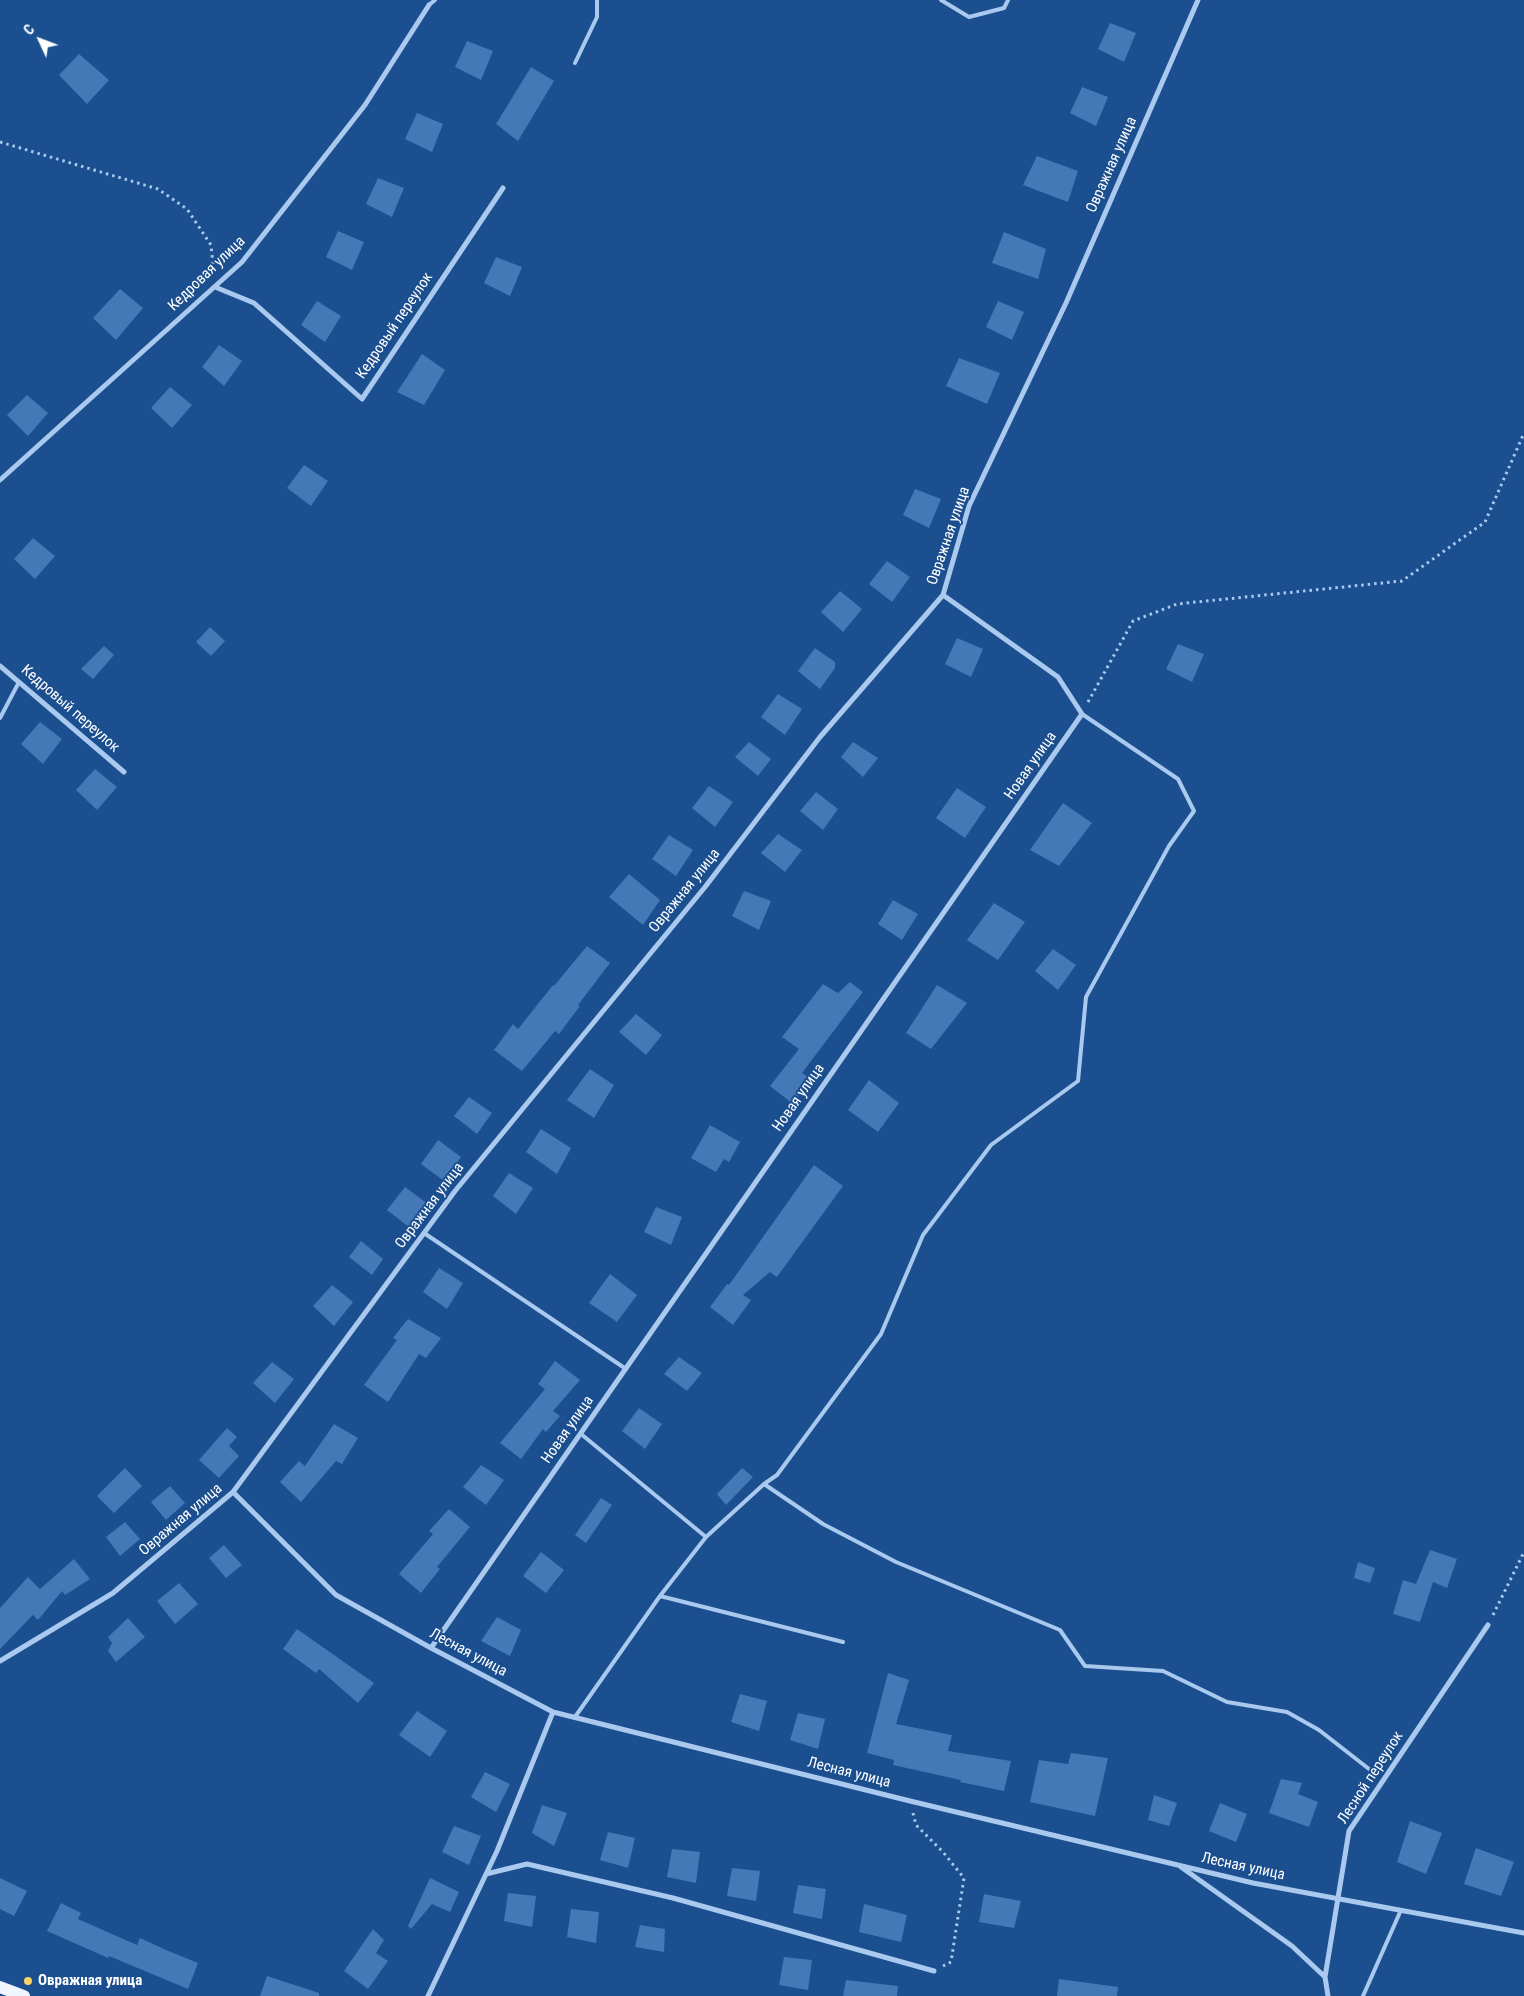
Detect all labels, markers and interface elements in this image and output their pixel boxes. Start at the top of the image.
north arrow [15,15,65,65]
text: С [20,21,38,38]
street label: Овражная улица [1083,114,1141,216]
street label: Кедровая улица [165,233,249,315]
street label: Кедровый переулок [353,269,437,383]
street label: Овражная улица [924,484,974,588]
street label: Кедровый переулок [17,661,123,757]
street label: Новая улица [1001,729,1061,803]
street label: Овражная улица [646,845,724,937]
street label: Новая улица [769,1061,829,1135]
street label: Овражная улица [392,1160,468,1252]
street label: Новая улица [538,1393,598,1467]
street label: Овражная улица [136,1480,226,1560]
street label: Лесная улица [426,1625,510,1681]
street label: Лесной переулок [1334,1728,1408,1828]
street label: Лесная улица [806,1754,892,1792]
street label: Лесная улица [1200,1849,1286,1885]
place label: Овражная улица [38,1972,142,1990]
marker: Овражная улица [22,1975,34,1987]

